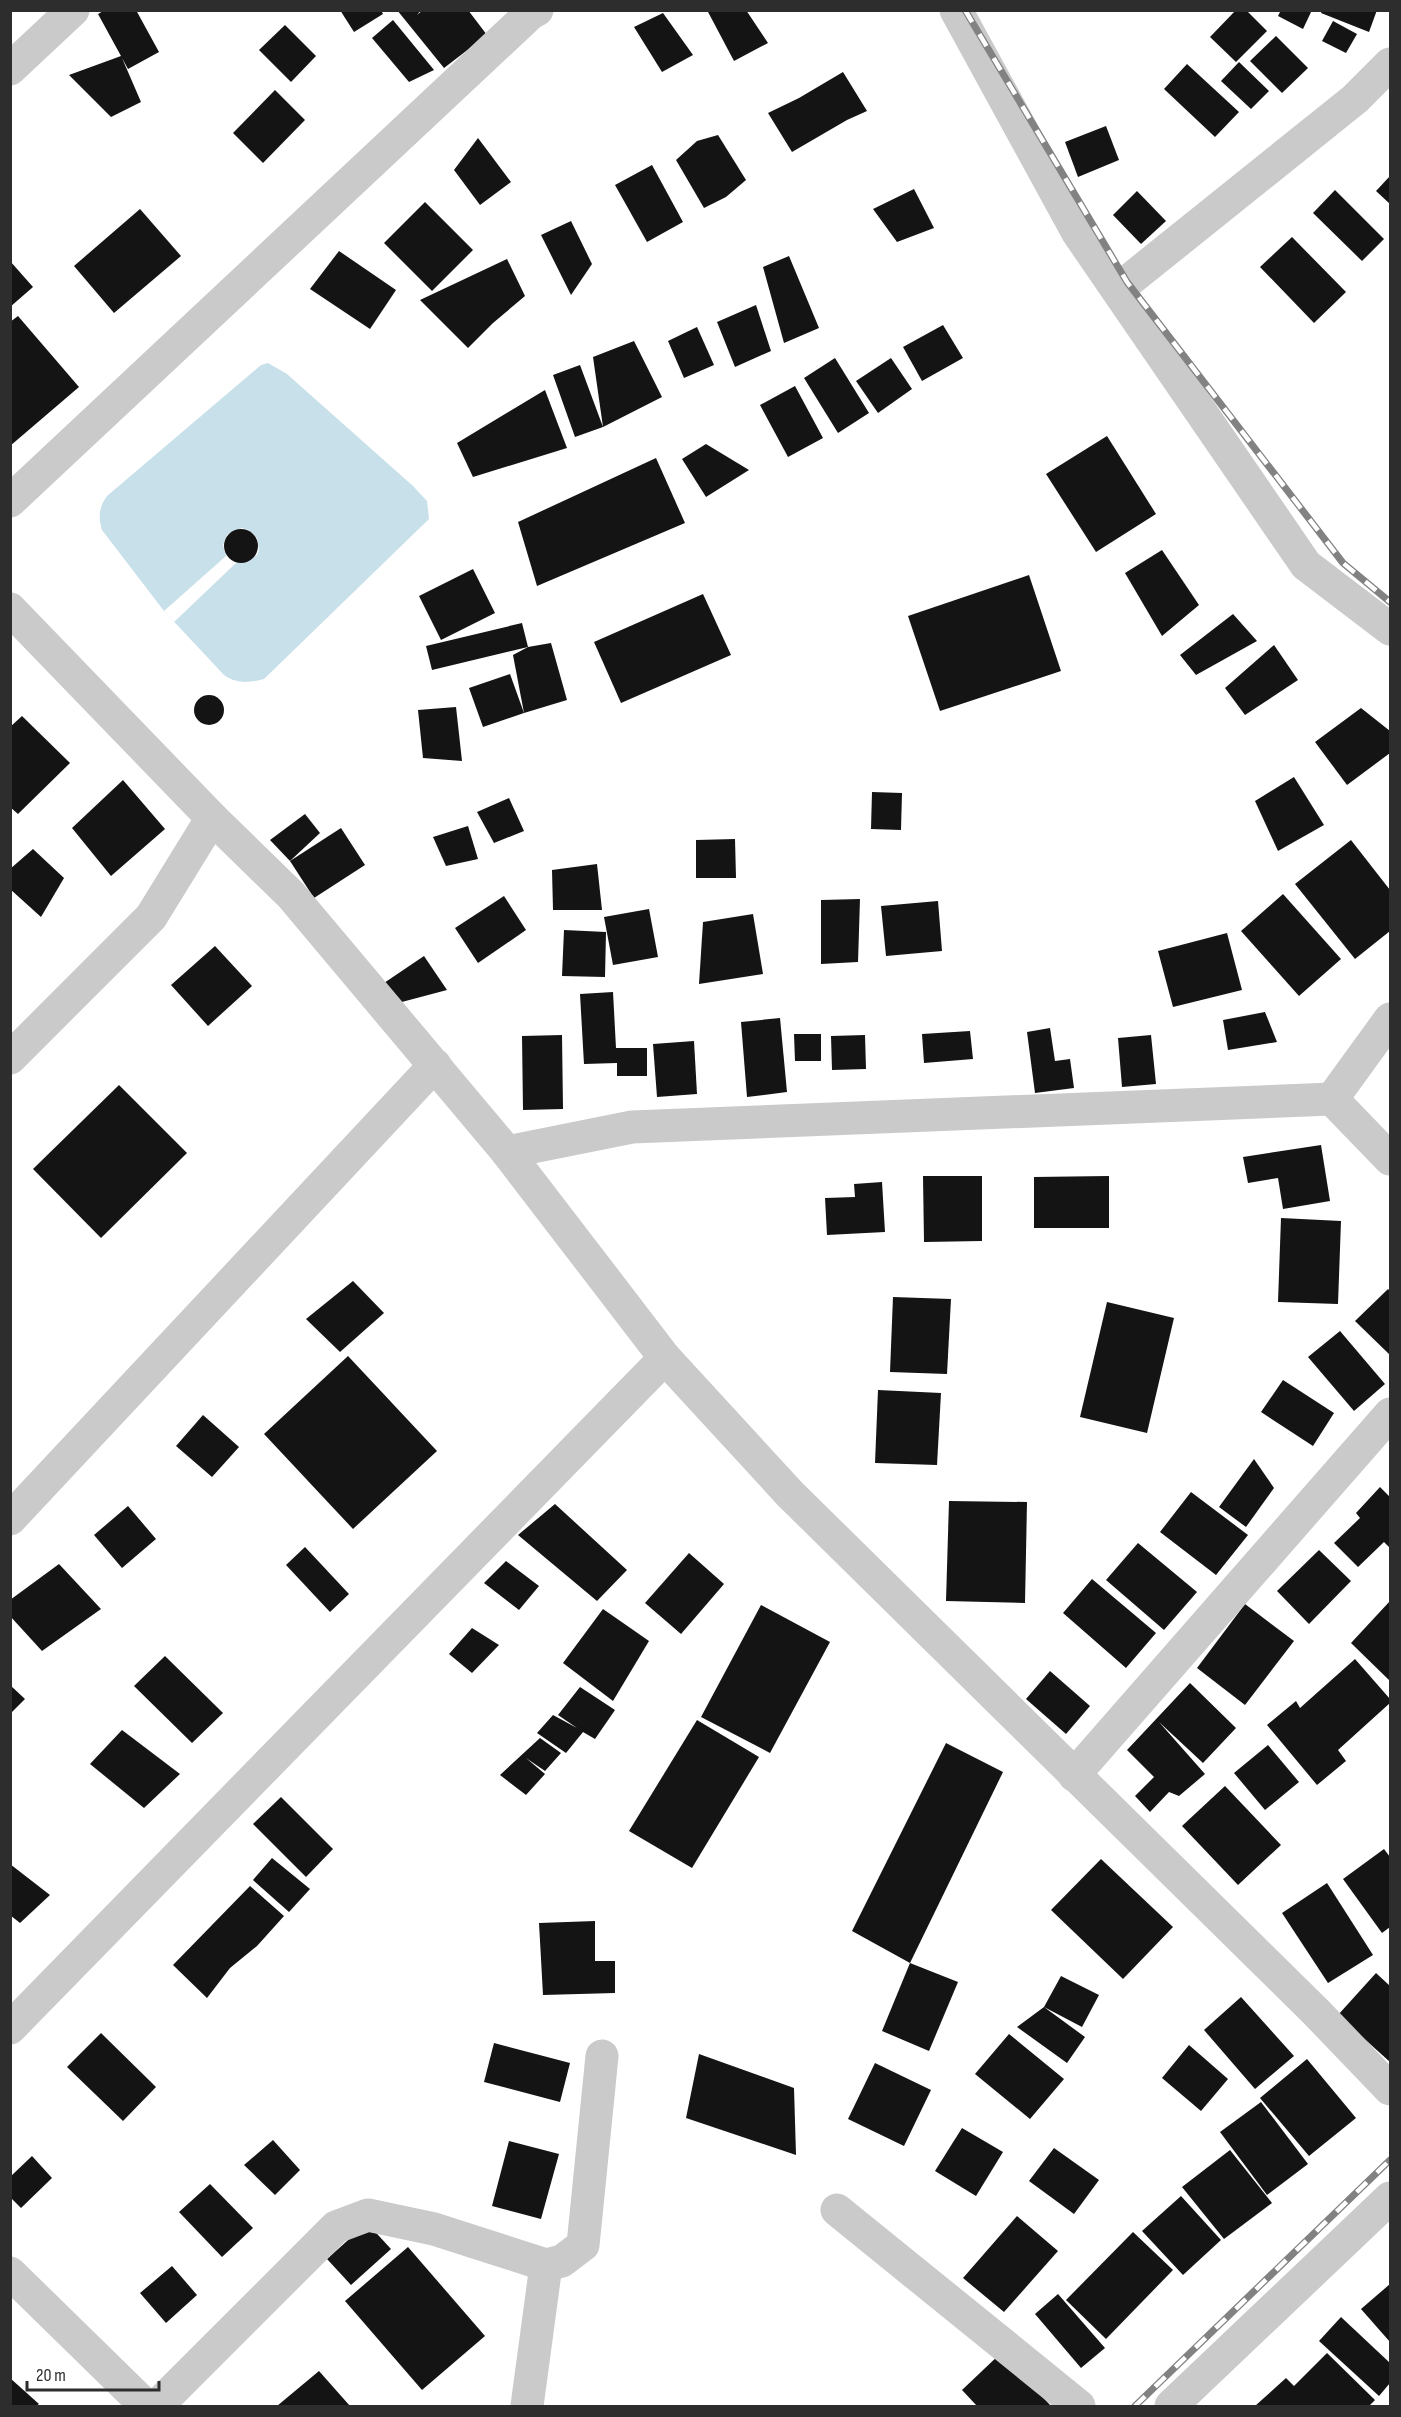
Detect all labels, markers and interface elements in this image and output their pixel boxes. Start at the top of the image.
scale bar [27,2354,159,2392]
text: 20 m [36,2365,66,2386]

